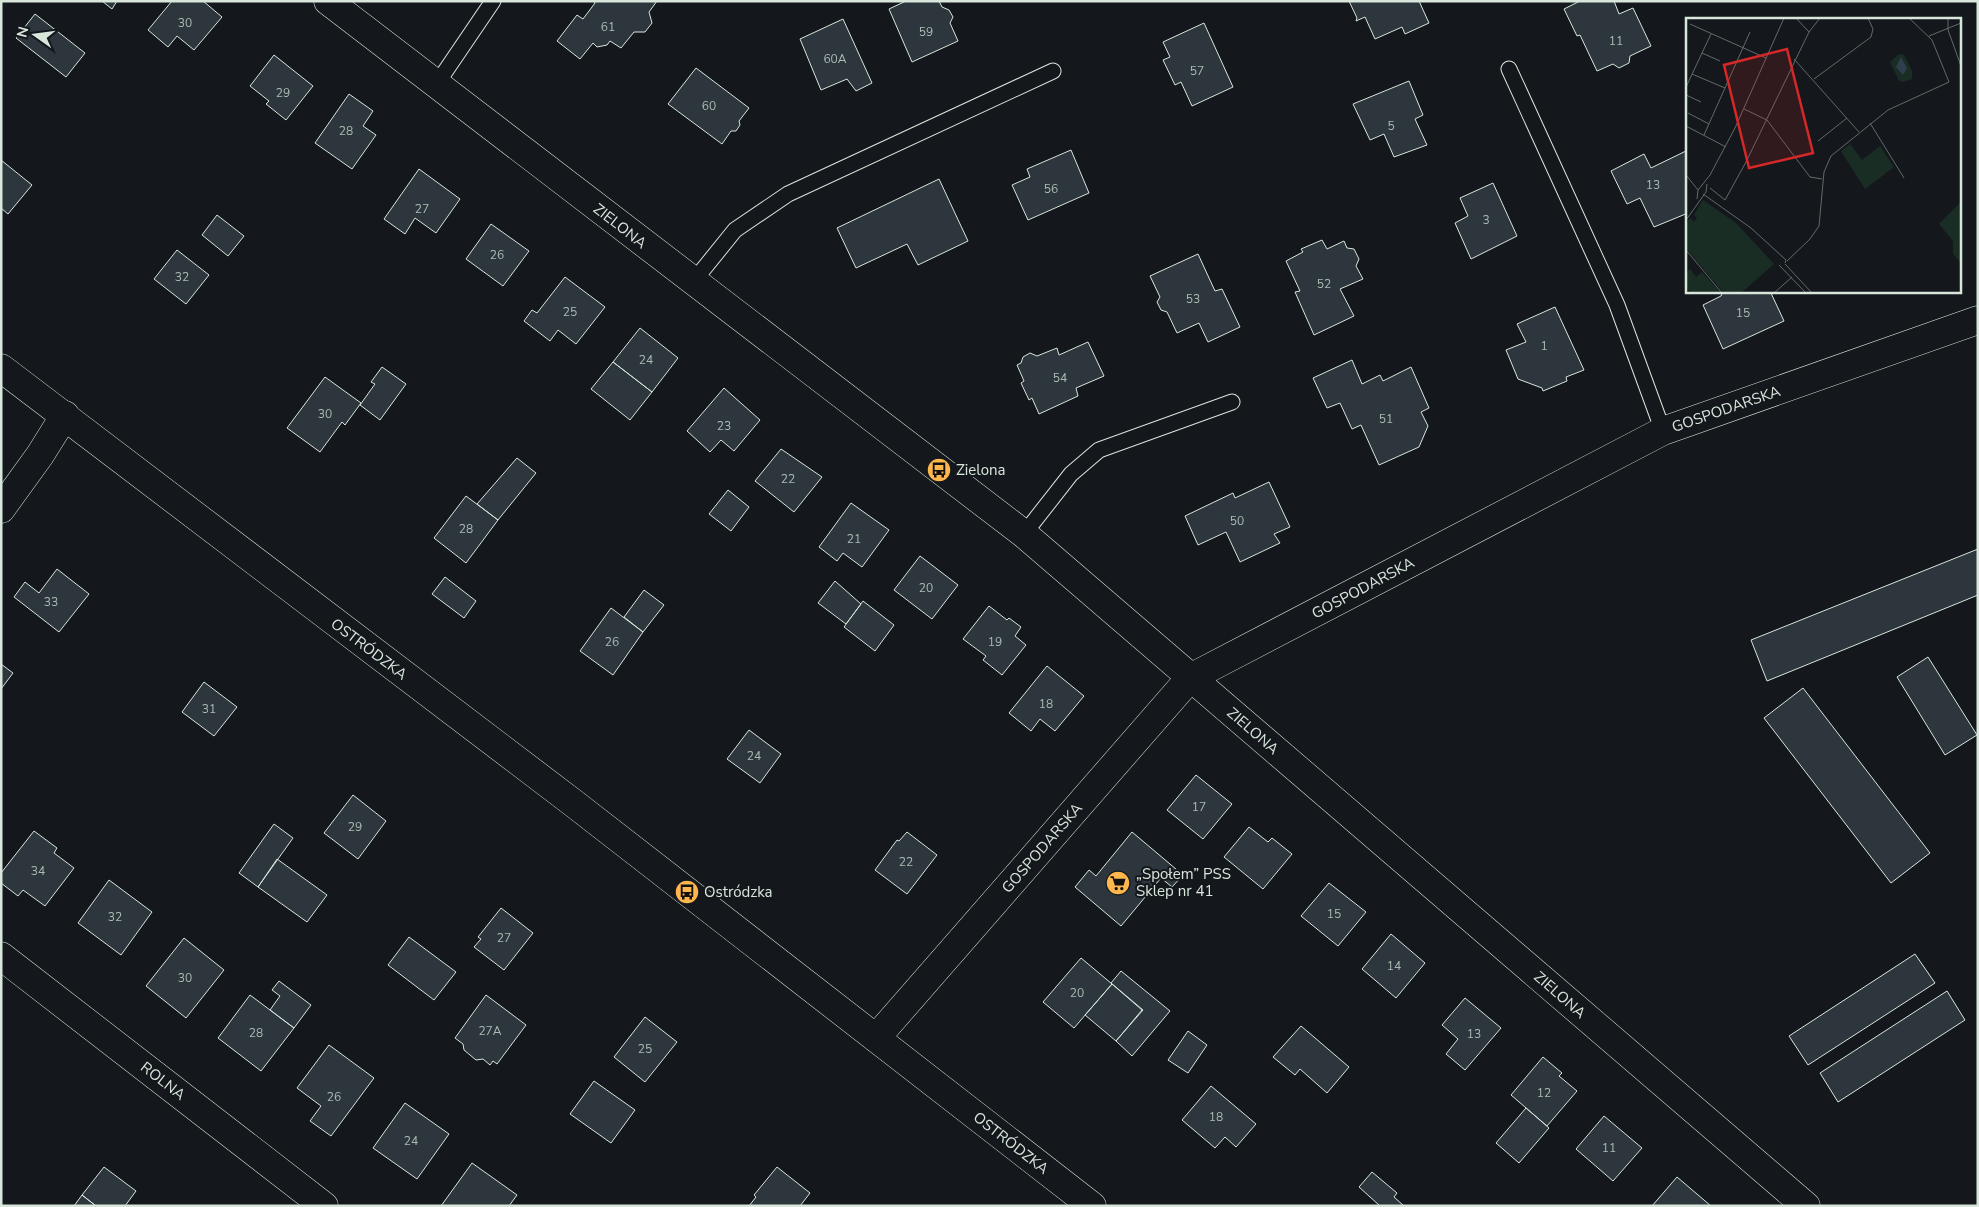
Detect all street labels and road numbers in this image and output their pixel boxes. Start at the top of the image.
street label: ZIELONA [589,199,651,253]
street label: GOSPODARSKA [1669,381,1783,437]
street label: GOSPODARSKA [1308,552,1418,623]
street label: OSTRÓDZKA [327,613,412,684]
street label: ZIELONA [1223,703,1283,759]
street label: GOSPODARSKA [997,799,1087,897]
street label: ZIELONA [1530,967,1590,1023]
street label: ROLNA [136,1057,190,1105]
street label: OSTRÓDZKA [969,1106,1054,1179]

